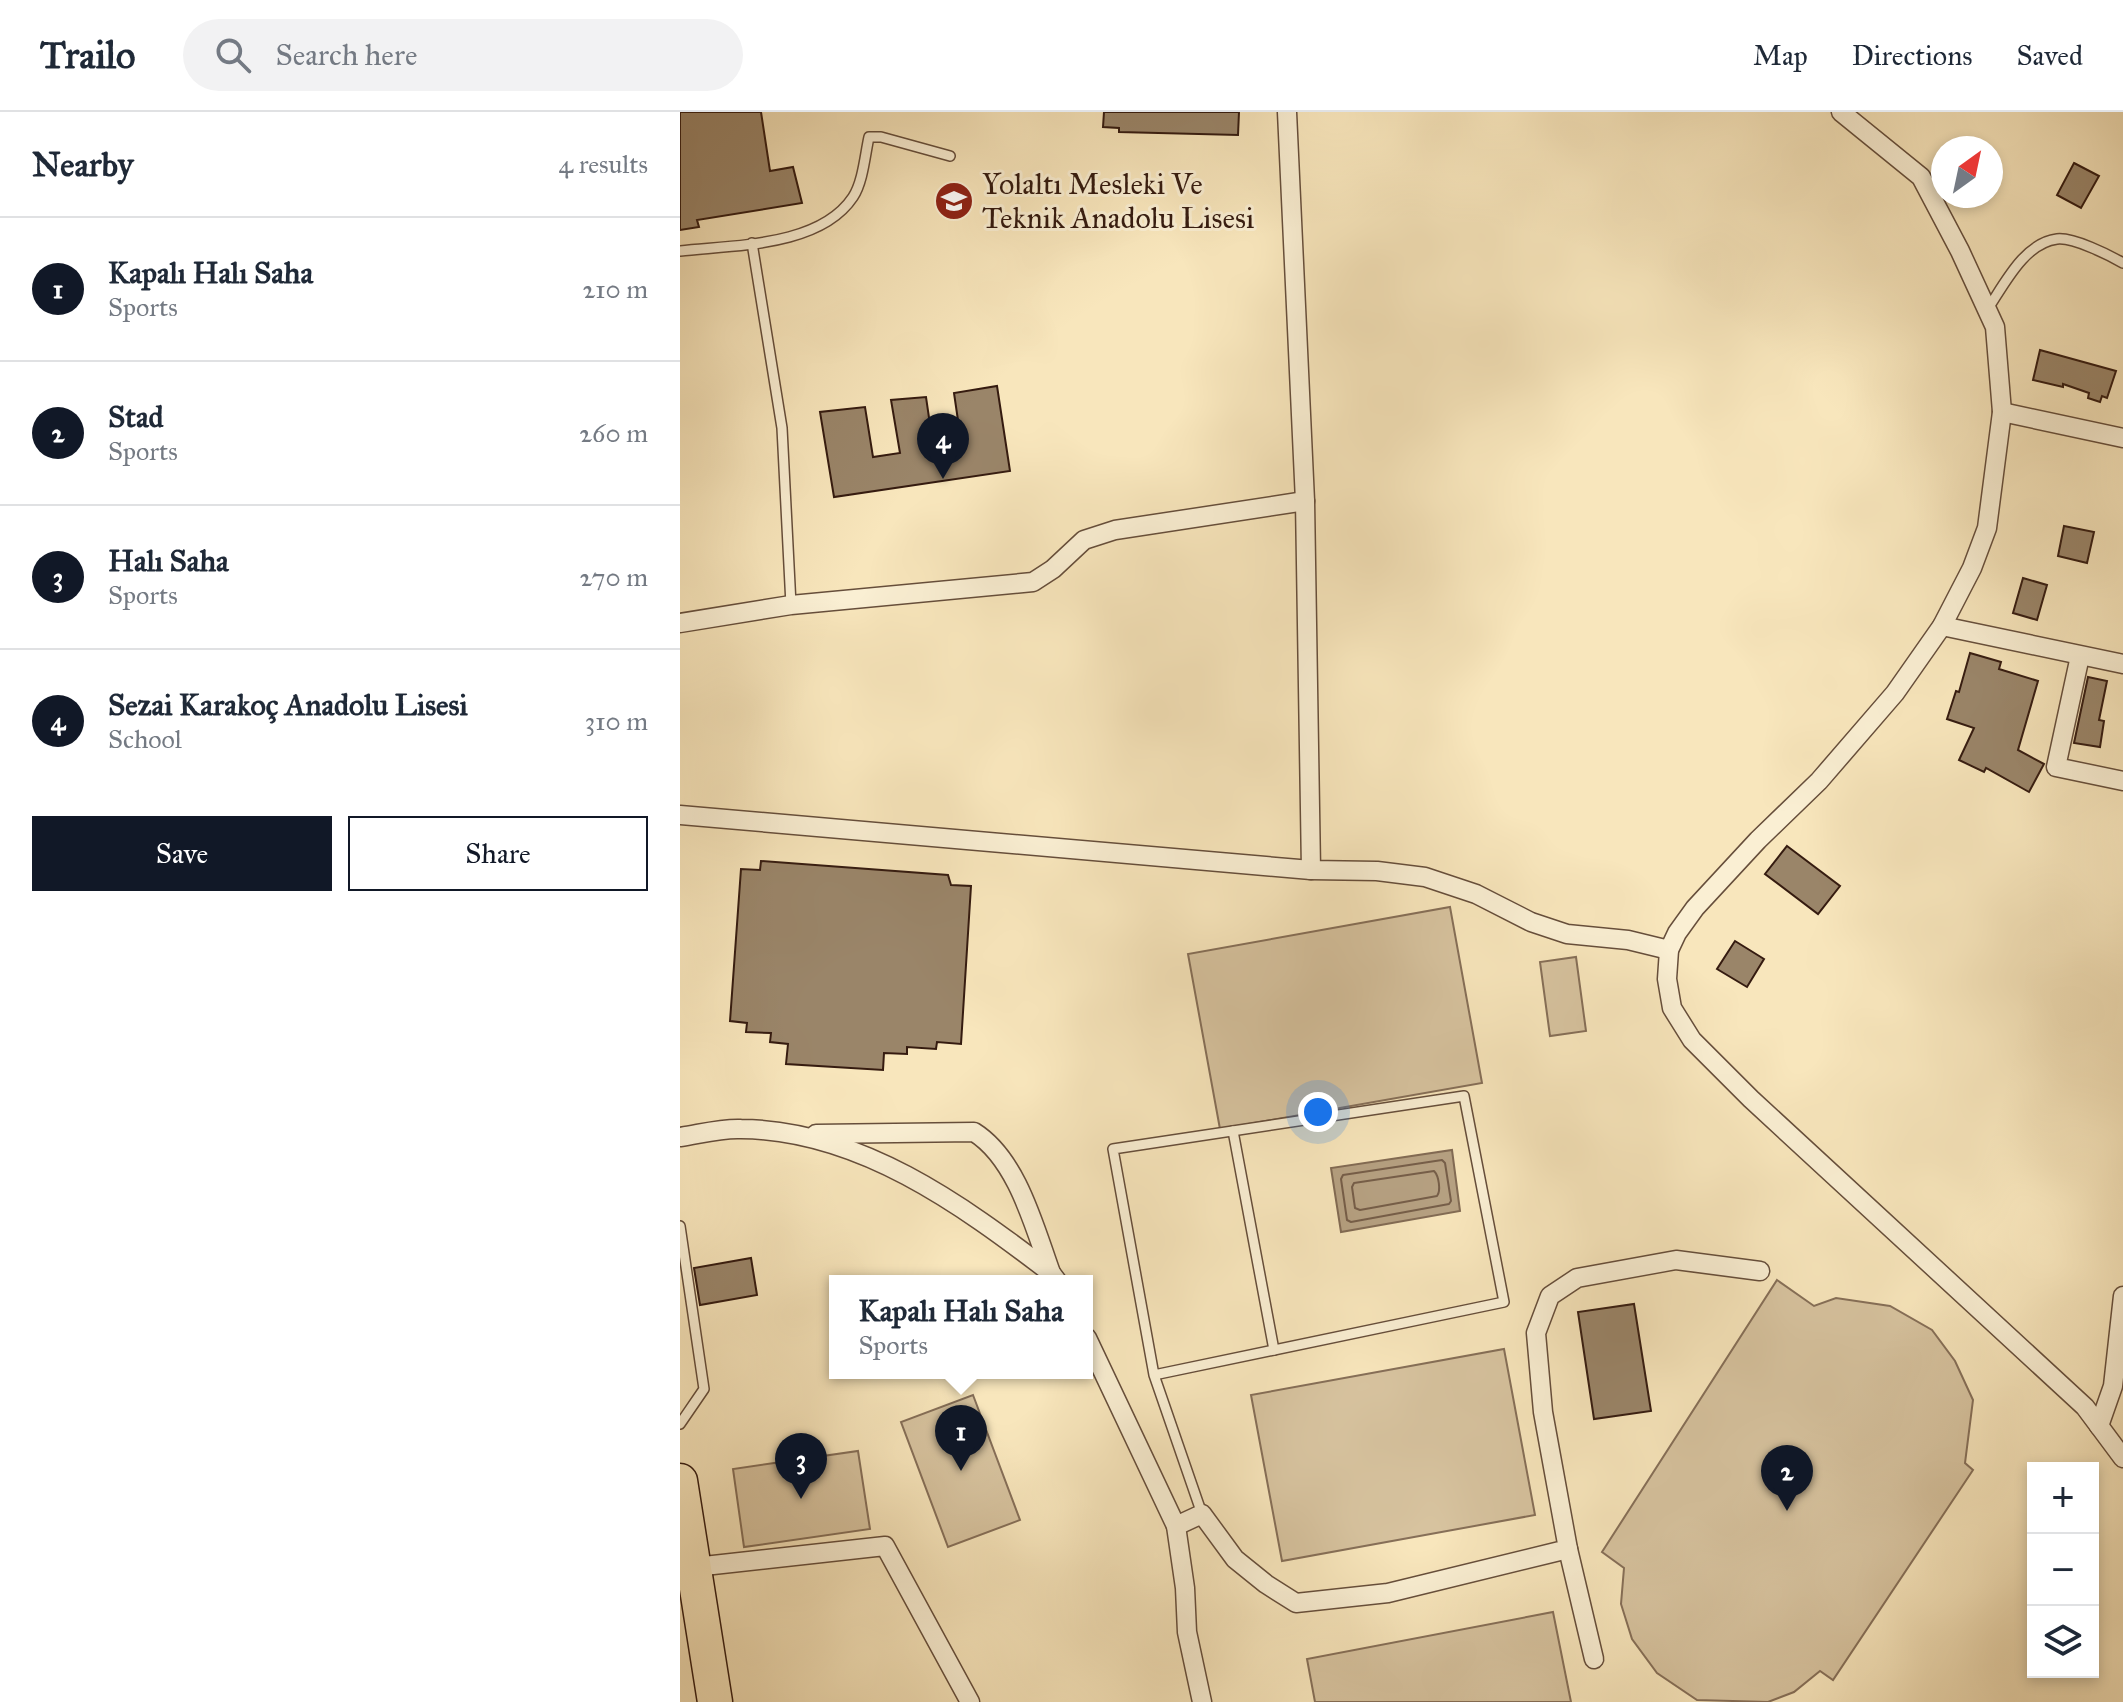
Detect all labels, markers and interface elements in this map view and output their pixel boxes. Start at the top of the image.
search box [183,19,743,91]
text: Trailo [40,32,135,78]
icon: search [211,33,255,77]
text: Search here [275,37,417,73]
text: Map [1753,38,1808,73]
text: Directions [1852,38,1973,73]
text: Saved [2017,38,2083,73]
north arrow [1931,136,2003,208]
text: Nearby [32,144,134,185]
text: 4 results [559,148,648,180]
place label: Yolaltı Mesleki Ve Teknik Anadolu Lisesi [982,166,1254,236]
school or university icon: Yolaltı Mesleki Ve Teknik Anadolu Lisesi [933,180,975,222]
text: Kapalı Halı Saha [108,255,313,291]
text: 1 [53,273,63,305]
text: 210 m [582,273,648,305]
text: Sports [108,291,178,323]
text: Stad [108,399,164,435]
pin: 4 [917,413,969,479]
text: 2 [52,417,64,449]
text: 260 m [579,417,648,449]
text: Sports [108,435,178,467]
text: Halı Saha [108,543,229,579]
text: 3 [53,561,63,593]
text: 270 m [579,561,648,593]
text: Sports [108,579,178,611]
text: Sezai Karakoç Anadolu Lisesi [108,687,468,723]
text: 4 [51,705,65,737]
text: 310 m [585,705,648,737]
text: School [108,723,182,755]
button: Save [32,816,332,891]
button: Share [348,816,648,891]
your location [1298,1092,1338,1132]
popup [829,1275,1093,1379]
text: Kapalı Halı Saha [858,1293,1064,1329]
text: Sports [858,1329,928,1361]
pin: 1 [935,1405,987,1471]
pin: 3 [775,1433,827,1499]
pin: 2 [1761,1445,1813,1511]
map controls [2027,1462,2099,1678]
button: + [2027,1462,2099,1534]
button: − [2027,1534,2099,1606]
button: layers [2027,1606,2099,1678]

